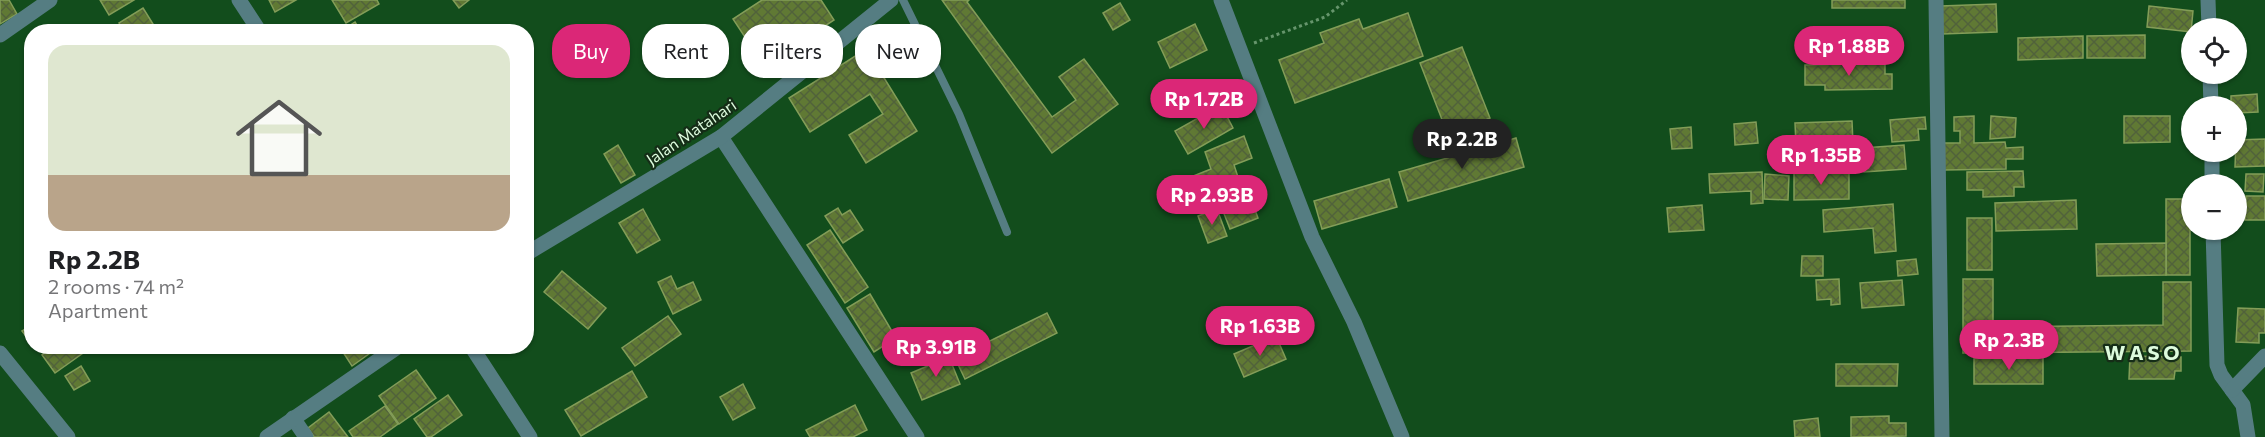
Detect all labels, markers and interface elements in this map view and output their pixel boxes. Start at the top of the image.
map controls [2181,18,2247,240]
button: locate [2181,18,2247,84]
chip: Buy [552,24,630,78]
chip: Rent [642,24,729,78]
chip: Filters [741,24,843,78]
chip: New [855,24,941,78]
pin: Rp 1.88B [1787,26,1911,77]
text: Rp 1.88B [1808,33,1890,57]
pin: Rp 1.72B [1142,79,1266,130]
icon: home [225,84,333,192]
text: Rp 1.72B [1164,86,1244,110]
street label: Jalan Matahari [642,95,739,169]
button: + [2181,96,2247,162]
pin: Rp 2.2B [1407,119,1517,170]
text: Rp 2.2B [1427,126,1497,150]
pin: Rp 1.35B [1759,135,1883,186]
text: Rp 1.35B [1781,142,1861,166]
button: − [2181,174,2247,240]
pin: Rp 2.93B [1150,175,1274,226]
text: Rp 2.93B [1171,182,1254,206]
text: Rp 2.2B [48,243,140,274]
text: 2 rooms · 74 m² [48,274,184,298]
text: Apartment [48,298,148,322]
pin: Rp 1.63B [1198,306,1322,357]
text: Rp 1.63B [1220,313,1300,337]
pin: Rp 2.3B [1954,320,2064,371]
pin: Rp 3.91B [874,327,998,378]
text: Rp 2.3B [1973,327,2045,351]
text: Rp 3.91B [896,334,976,358]
district label: W A S O [2104,340,2180,364]

